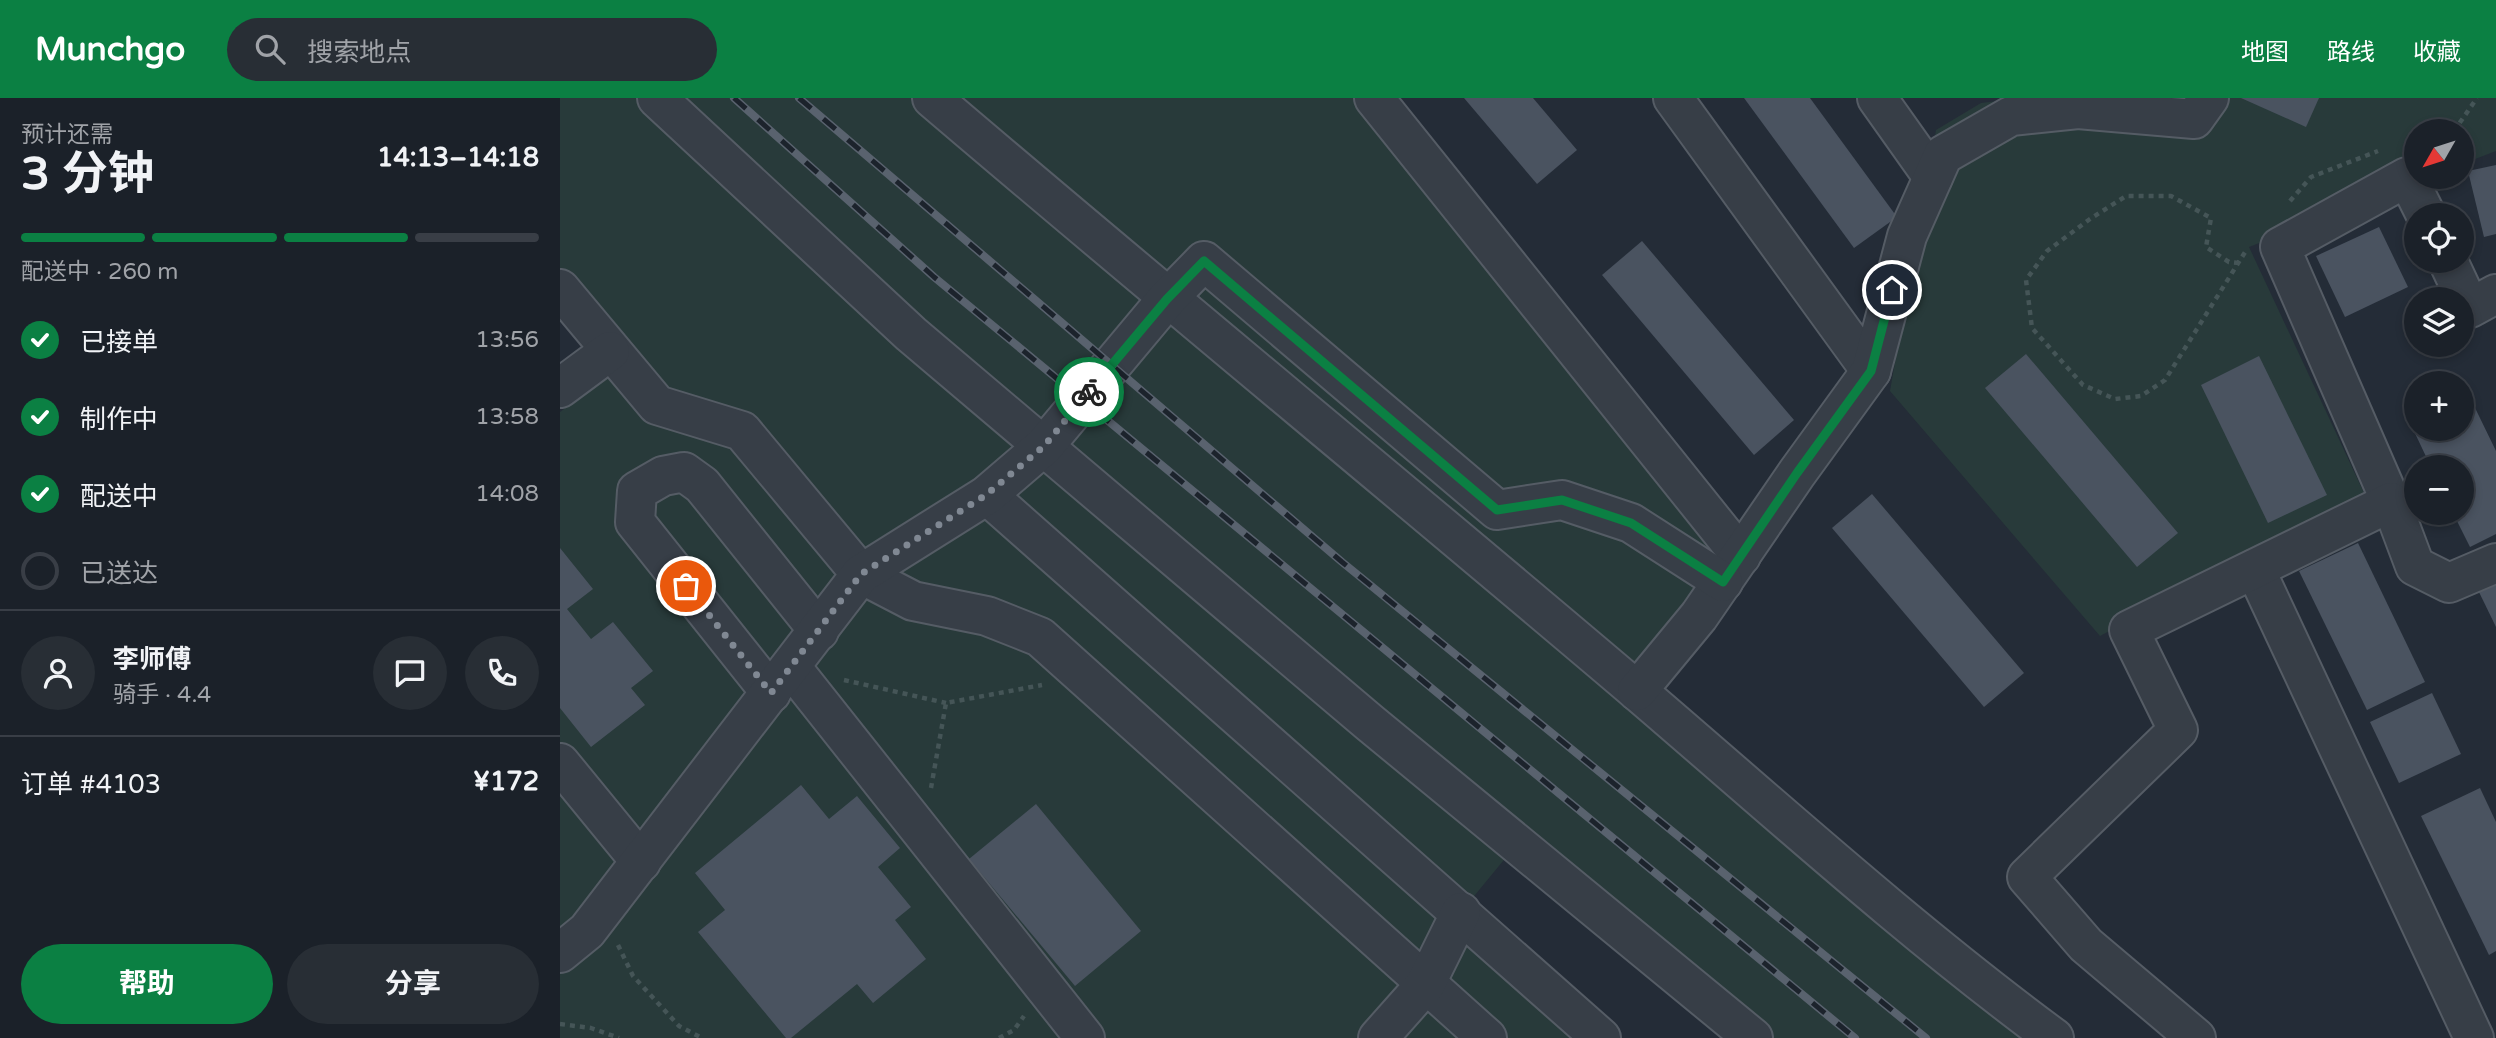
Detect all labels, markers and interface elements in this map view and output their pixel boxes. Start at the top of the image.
search box [227,18,717,81]
text: Munchgo [35,30,185,69]
icon: search [251,30,289,68]
text: 搜索地点 [307,37,411,68]
text: 地图 [2241,38,2289,67]
text: 路线 [2327,38,2375,67]
text: 收藏 [2413,38,2461,67]
north arrow [2404,119,2474,189]
map controls [2404,119,2474,525]
text: 预计还需 [21,121,113,149]
text: 14:13–14:18 [377,142,539,173]
text: 3 分钟 [21,147,154,202]
button: locate [2404,203,2474,273]
text: 配送中 · 260 m [21,258,178,286]
pin [1862,260,1922,320]
icon: home [1873,271,1911,309]
button: layers [2404,287,2474,357]
icon: check [21,321,59,359]
text: 13:56 [475,326,539,354]
text: 已接单 [80,327,158,358]
courier [1054,357,1124,427]
button: + [2404,371,2474,441]
icon: bike [1070,373,1108,411]
icon: check [21,398,59,436]
text: 13:58 [475,403,539,431]
text: 制作中 [80,404,158,435]
button: − [2404,455,2474,525]
icon: check [21,475,59,513]
text: 14:08 [475,480,539,508]
text: 配送中 [80,481,158,512]
pin [656,556,716,616]
text: 已送达 [80,558,158,589]
icon: bag [667,567,705,605]
button: person [21,636,95,710]
button: chat [373,636,447,710]
button: phone [465,636,539,710]
text: 李师傅 [113,644,191,675]
text: 骑手 · 4.4 [113,681,211,709]
text: ¥172 [473,766,539,797]
text: 订单 #4103 [21,769,161,800]
button: 帮助 [21,944,273,1024]
button: 分享 [287,944,539,1024]

